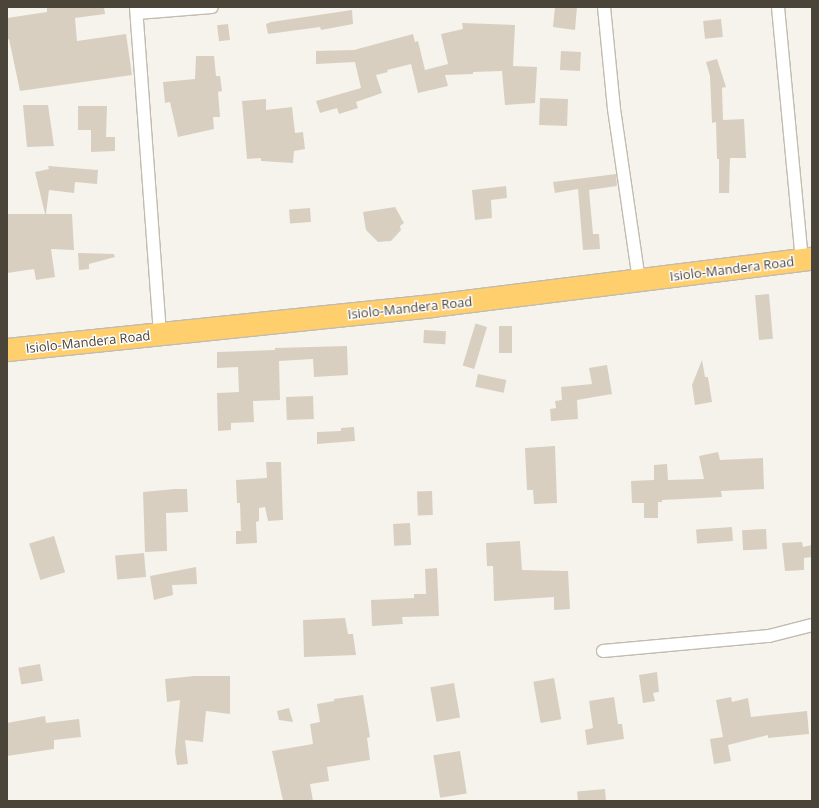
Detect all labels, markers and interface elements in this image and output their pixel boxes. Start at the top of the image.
street label: Isiolo-Mandera Road [669,254,795,284]
street label: Isiolo-Mandera Road [347,294,473,322]
street label: Isiolo-Mandera Road [25,328,151,356]

